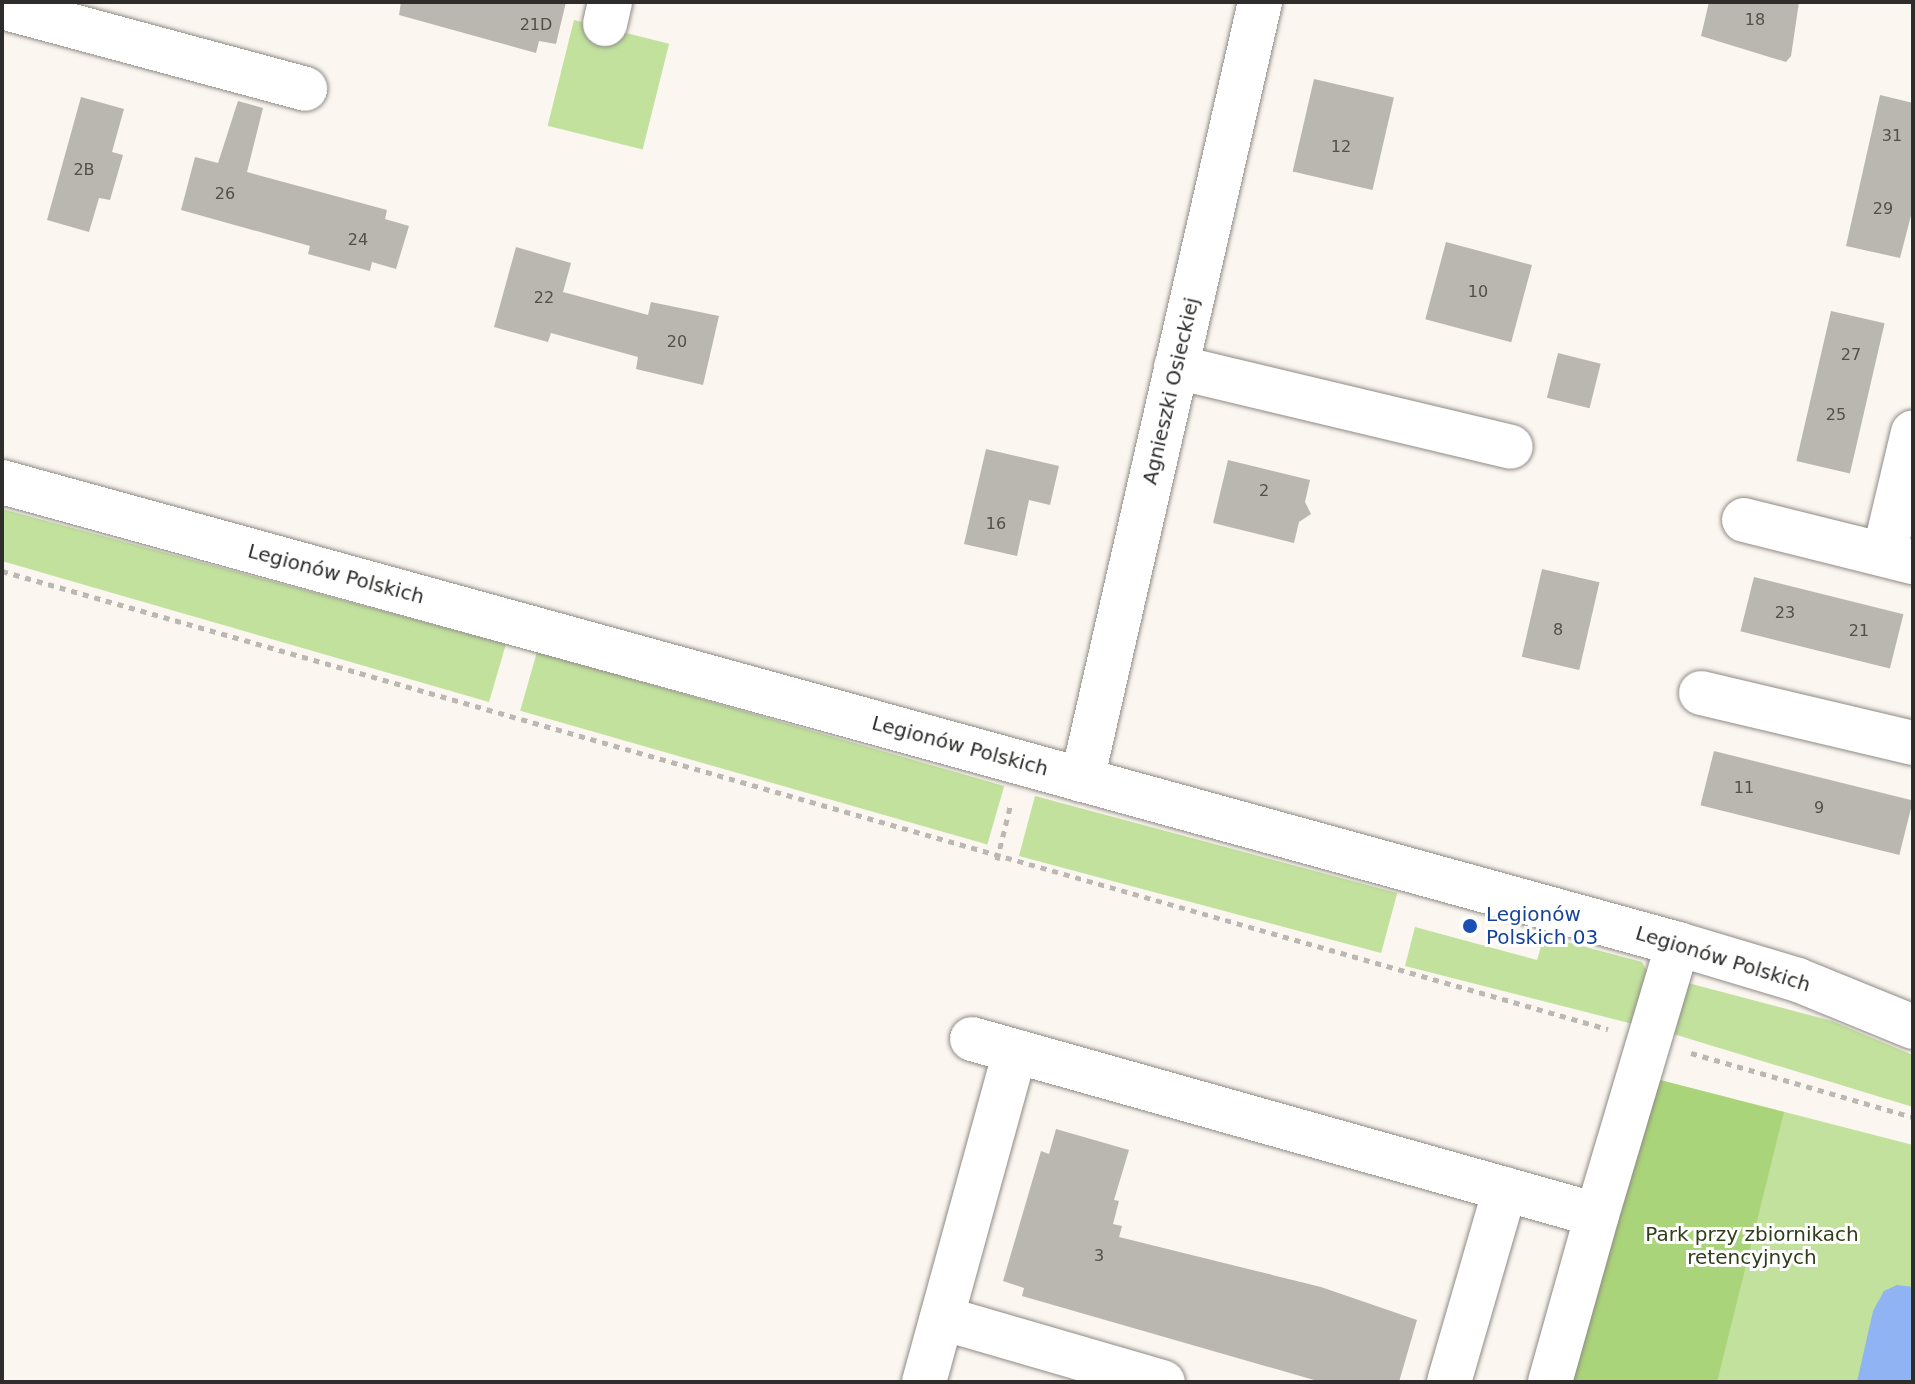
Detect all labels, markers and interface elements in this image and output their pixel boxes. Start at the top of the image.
house number: 18 [1745,10,1765,30]
house number: 21D [520,15,552,35]
house number: 31 [1882,126,1902,146]
house number: 12 [1331,137,1351,157]
house number: 2B [73,160,95,180]
house number: 26 [215,184,235,204]
house number: 29 [1873,199,1893,219]
house number: 24 [348,230,368,250]
house number: 10 [1468,282,1488,302]
house number: 22 [534,288,554,308]
street label: Agnieszki Osieckiej [1138,295,1204,487]
house number: 20 [667,332,687,352]
house number: 27 [1841,345,1861,365]
house number: 25 [1826,405,1846,425]
house number: 2 [1259,481,1269,501]
house number: 16 [986,514,1006,534]
street label: Legionów Polskich [245,539,427,609]
house number: 23 [1775,603,1795,623]
house number: 8 [1553,620,1563,640]
house number: 21 [1849,621,1869,641]
street label: Legionów Polskich [869,711,1051,781]
house number: 11 [1734,778,1754,798]
house number: 9 [1814,798,1824,818]
place label: Legionów Polskich 03 [1486,902,1598,949]
marker: Legionów Polskich 03 [1461,917,1479,935]
street label: Legionów Polskich [1633,921,1813,997]
park label: Park przy zbiornikach retencyjnych [1645,1222,1859,1269]
house number: 3 [1094,1246,1104,1266]

